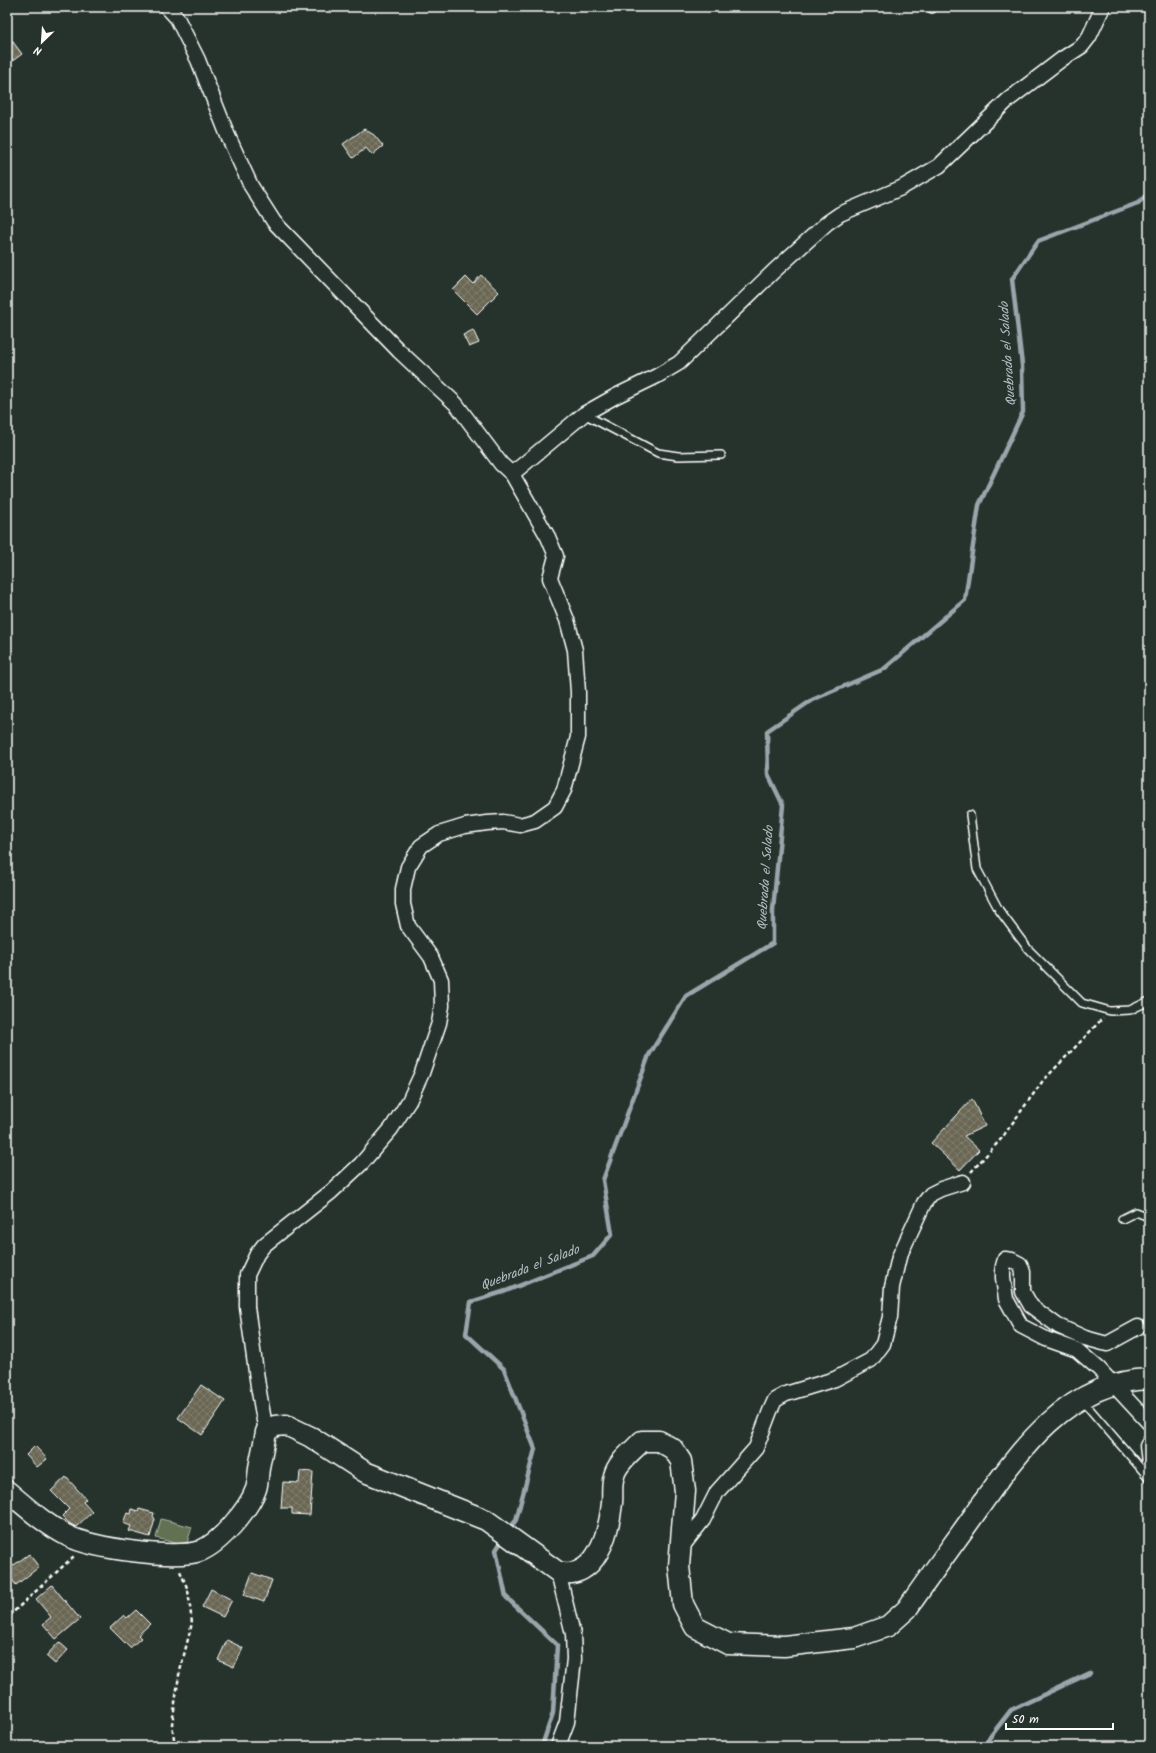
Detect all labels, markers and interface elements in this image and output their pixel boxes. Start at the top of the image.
north arrow [22,22,62,62]
text: N [31,41,45,60]
water label: Quebrada el Salado [994,300,1022,407]
water label: Quebrada el Salado [752,824,780,931]
water label: Quebrada el Salado [478,1239,584,1297]
scale bar [1006,1705,1113,1731]
text: 50 m [1012,1710,1039,1729]

